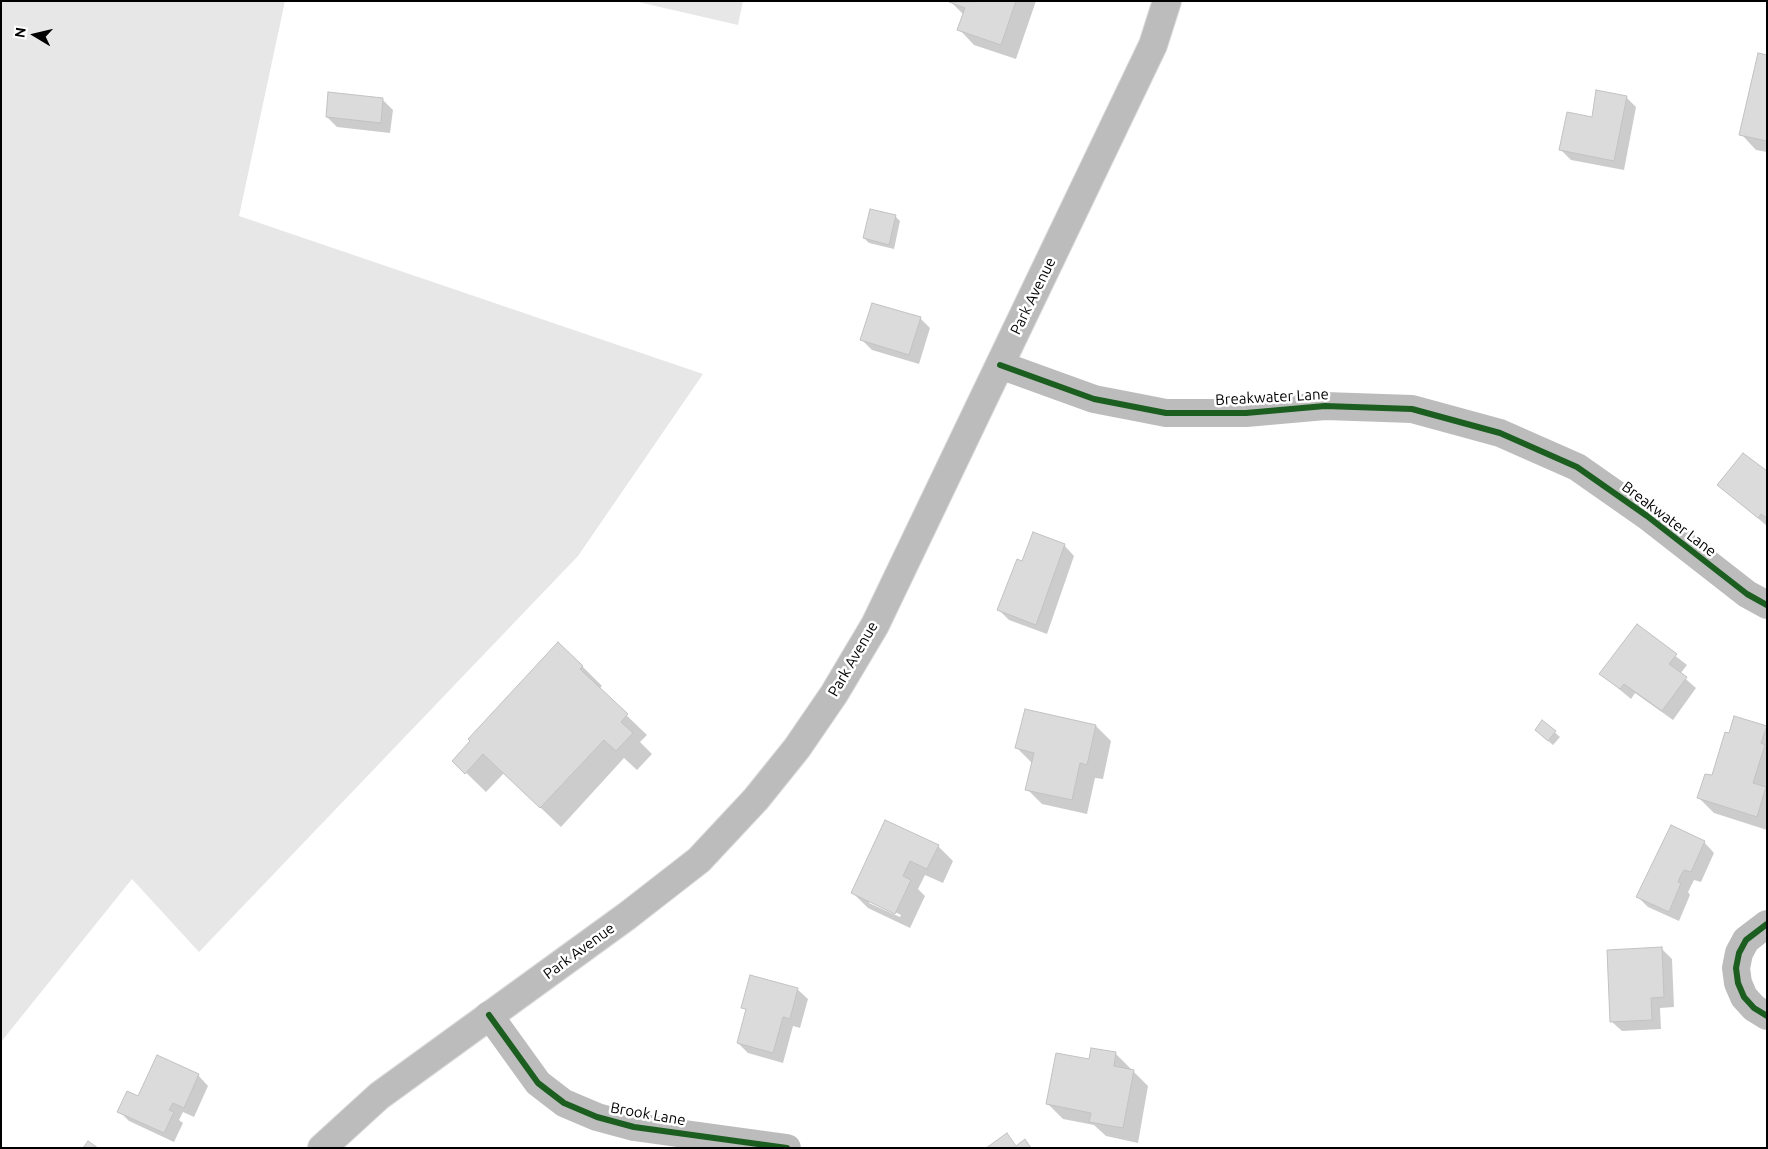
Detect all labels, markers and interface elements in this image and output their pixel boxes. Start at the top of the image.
north arrow [10,10,60,60]
text: N [11,26,29,39]
street label: Park Avenue [1007,254,1059,338]
street label: Breakwater Lane [1215,385,1329,409]
street label: Breakwater Lane [1618,478,1720,560]
street label: Park Avenue [824,618,882,700]
street label: Park Avenue [540,919,618,983]
street label: Brook Lane [609,1099,687,1129]

